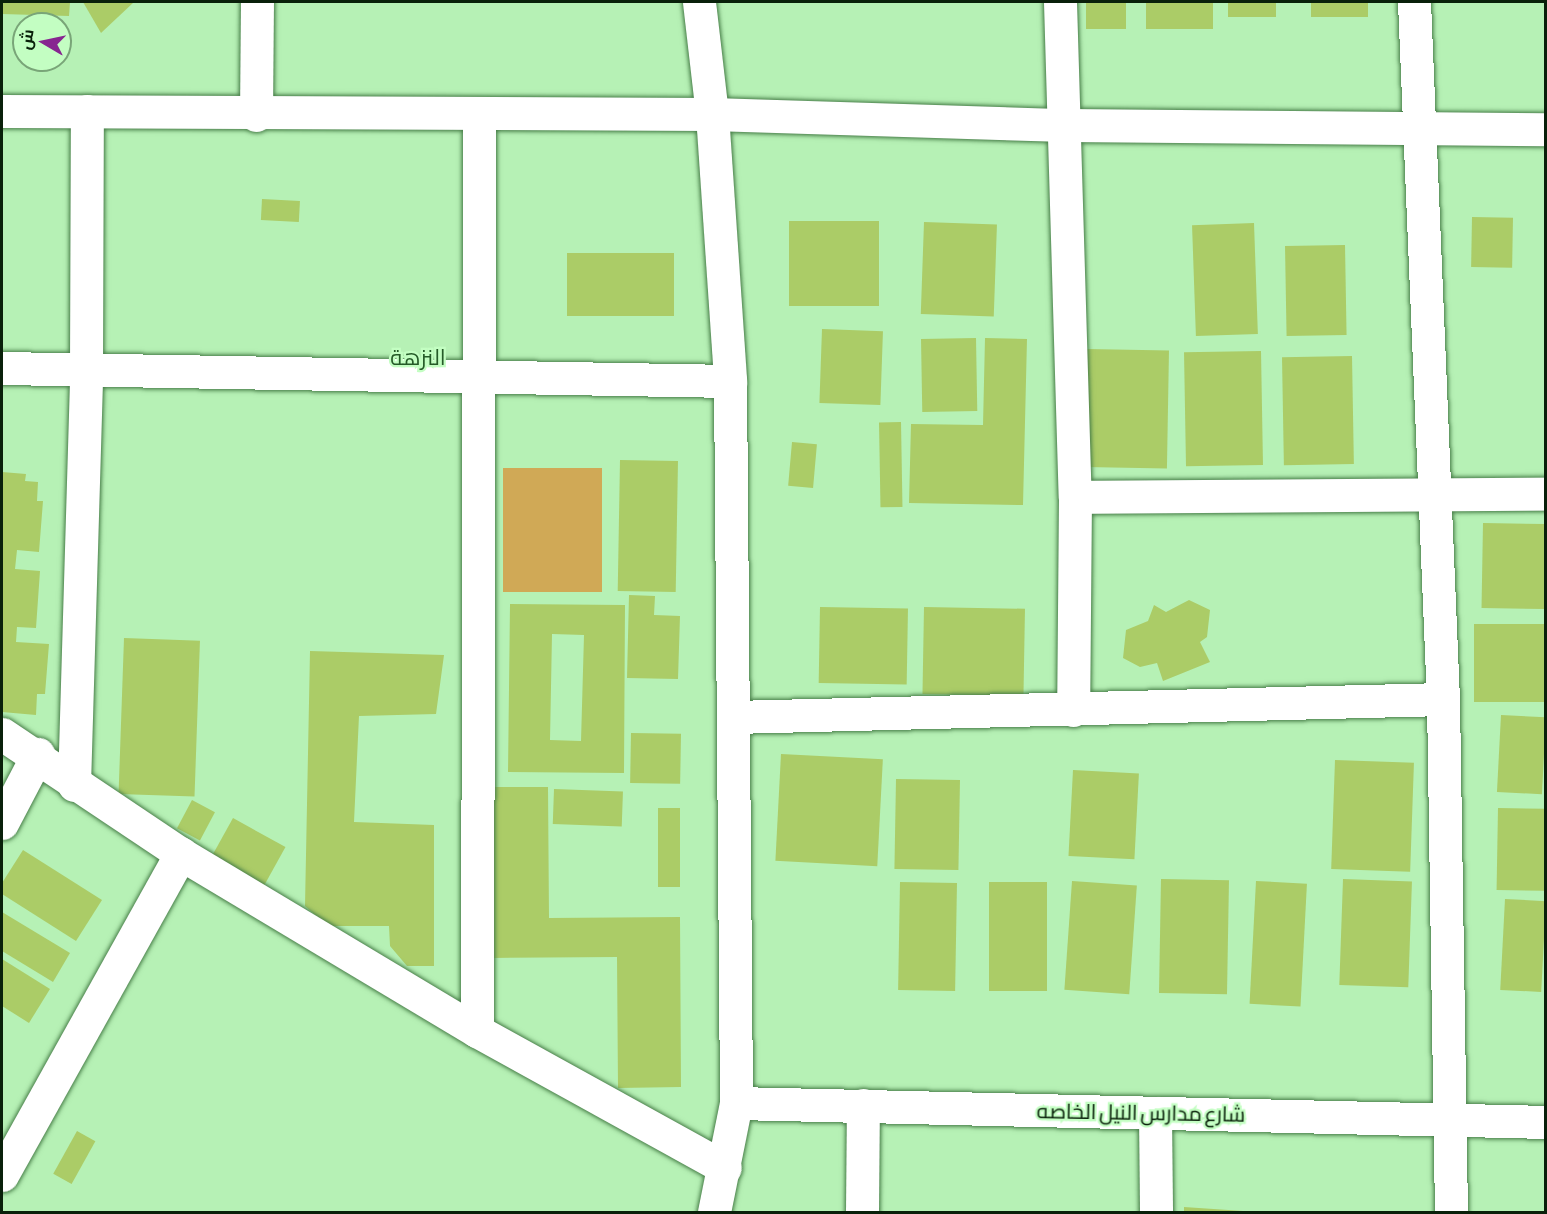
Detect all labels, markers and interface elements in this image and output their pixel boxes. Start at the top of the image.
north arrow [12,12,72,72]
text: ش [16,28,37,51]
district label: النزهة [390,345,446,371]
street label: شارع مدارس النيل الخاصه [1036,1098,1246,1126]

